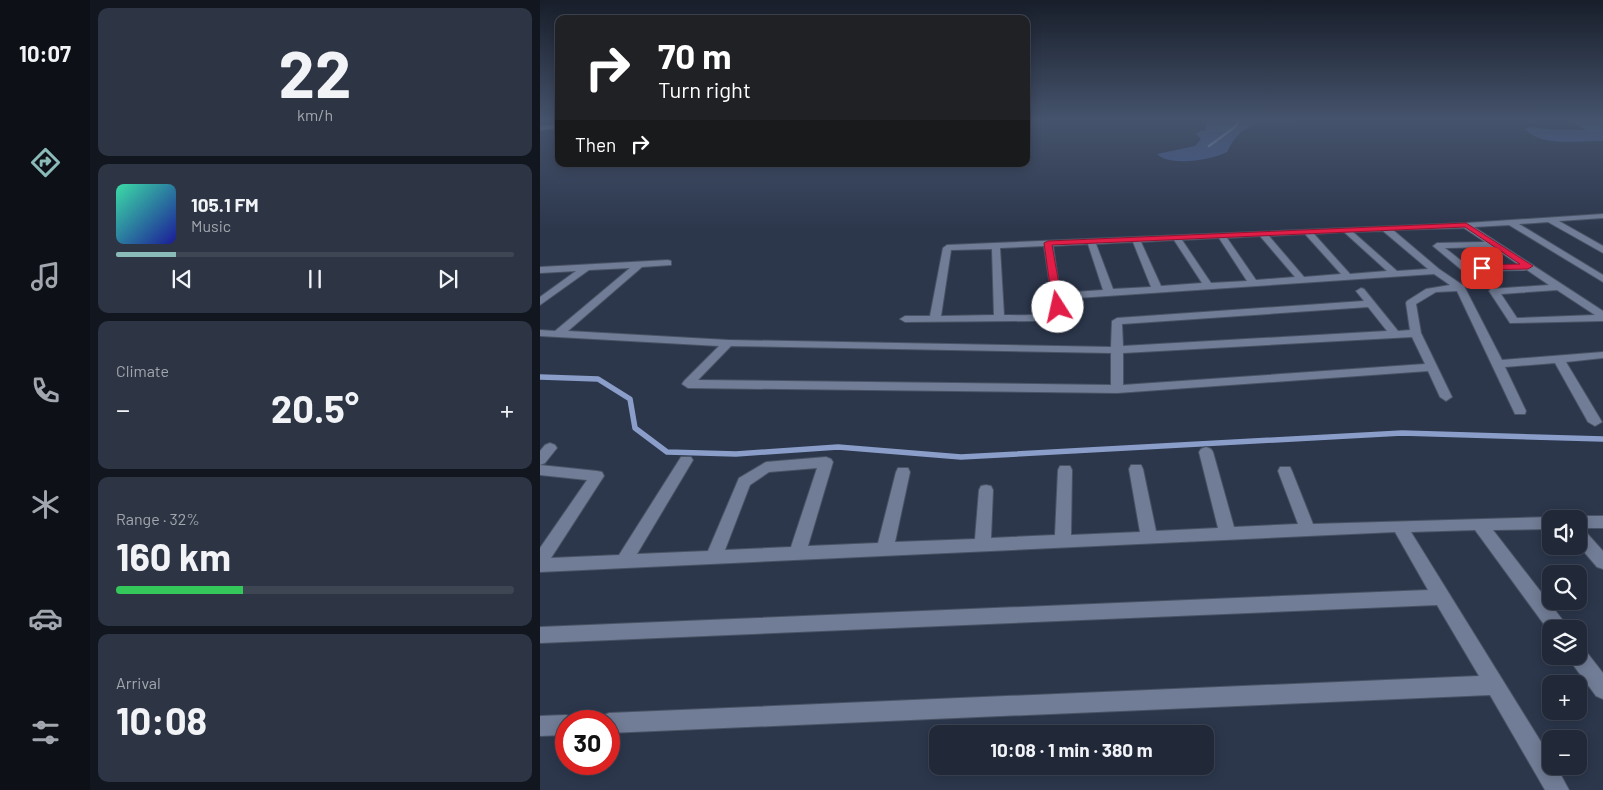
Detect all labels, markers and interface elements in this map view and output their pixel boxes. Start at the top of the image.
text: 22 [279,33,351,111]
text: 70 m [658,34,732,76]
icon: right [575,35,640,100]
text: 10:07 [19,40,71,66]
text: Turn right [658,76,751,102]
text: km/h [297,105,333,124]
icon: right [626,130,654,158]
text: Then [575,133,616,156]
icon: directions [28,145,63,180]
text: 105.1 FM [191,193,259,216]
text: Music [191,216,231,235]
pin [1461,247,1503,289]
icon: arrive [1468,254,1496,282]
icon: music [28,259,63,294]
icon: previous [168,265,196,293]
icon: pause [301,265,329,293]
icon: next [434,265,462,293]
position arrow [1031,280,1083,332]
text: Climate [116,361,169,380]
icon: phone [28,373,63,408]
text: 20.5° [271,385,359,431]
text: − [116,392,130,426]
text: + [500,392,514,426]
icon: climate [28,487,63,522]
text: Range · 32% [116,509,200,528]
map controls [1542,510,1587,775]
button: sound [1542,510,1587,555]
text: 160 km [116,533,231,579]
button: search [1542,565,1587,610]
icon: car [28,601,63,636]
button: layers [1542,620,1587,665]
text: Arrival [116,673,161,692]
button: + [1542,675,1587,720]
text: 10:08 [116,697,207,743]
speed limit sign: 30 [555,710,620,775]
icon: filters [28,715,63,750]
button: − [1542,730,1587,775]
text: 10:08 · 1 min · 380 m [990,738,1153,761]

